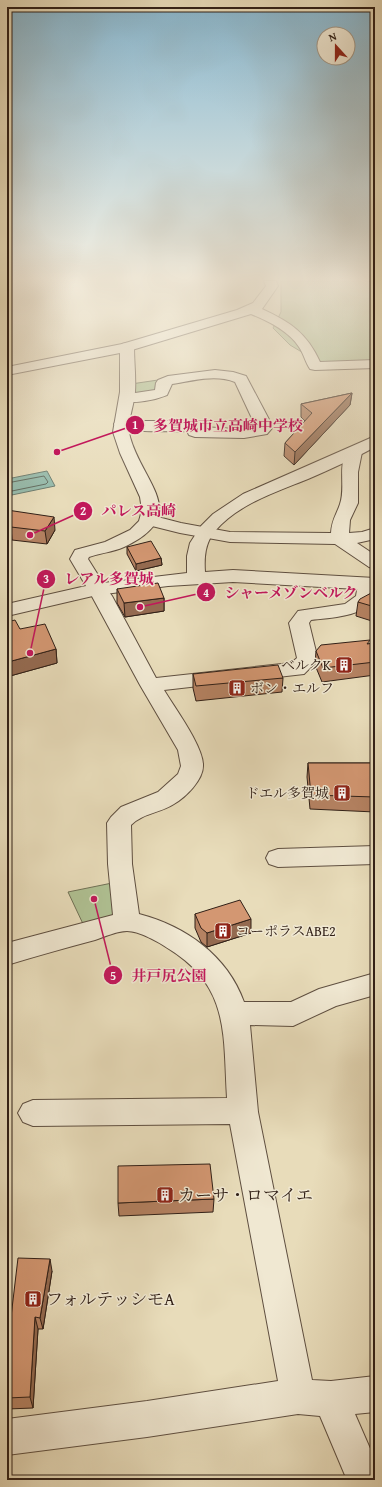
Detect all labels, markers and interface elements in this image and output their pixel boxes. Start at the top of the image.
north arrow [316,26,356,66]
text: N [326,28,339,45]
callout: 多賀城市立高崎中学校 [125,412,311,439]
text: 多賀城市立高崎中学校 [153,415,303,436]
text: 1 [132,416,138,433]
callout: パレス高崎 [73,497,184,524]
text: パレス高崎 [102,500,176,521]
text: 2 [80,502,86,519]
callout: レアル多賀城 [36,566,162,593]
text: レアル多賀城 [64,568,154,589]
text: 3 [43,570,49,587]
callout: シャーメゾンベルク [196,579,367,606]
text: シャーメゾンベルク [224,582,358,603]
text: 4 [203,584,209,601]
place label: ベルクK [281,655,332,675]
building icon: ベルクK [334,655,354,675]
building icon: ボン・エルフ [227,678,247,698]
place label: ボン・エルフ [250,678,334,698]
place label: ドエル多賀城 [246,783,329,803]
building icon: ドエル多賀城 [332,783,352,803]
building icon: コーポラスABE2 [213,921,233,941]
place label: コーポラスABE2 [236,921,336,941]
callout: 井戸尻公園 [103,962,214,989]
text: 井戸尻公園 [131,965,207,986]
text: 5 [110,967,116,984]
place label: カーサ・ロマイエ [178,1182,313,1207]
building icon: カーサ・ロマイエ [155,1185,175,1205]
place label: フォルテッシモA [46,1286,175,1311]
building icon: フォルテッシモA [23,1289,43,1309]

